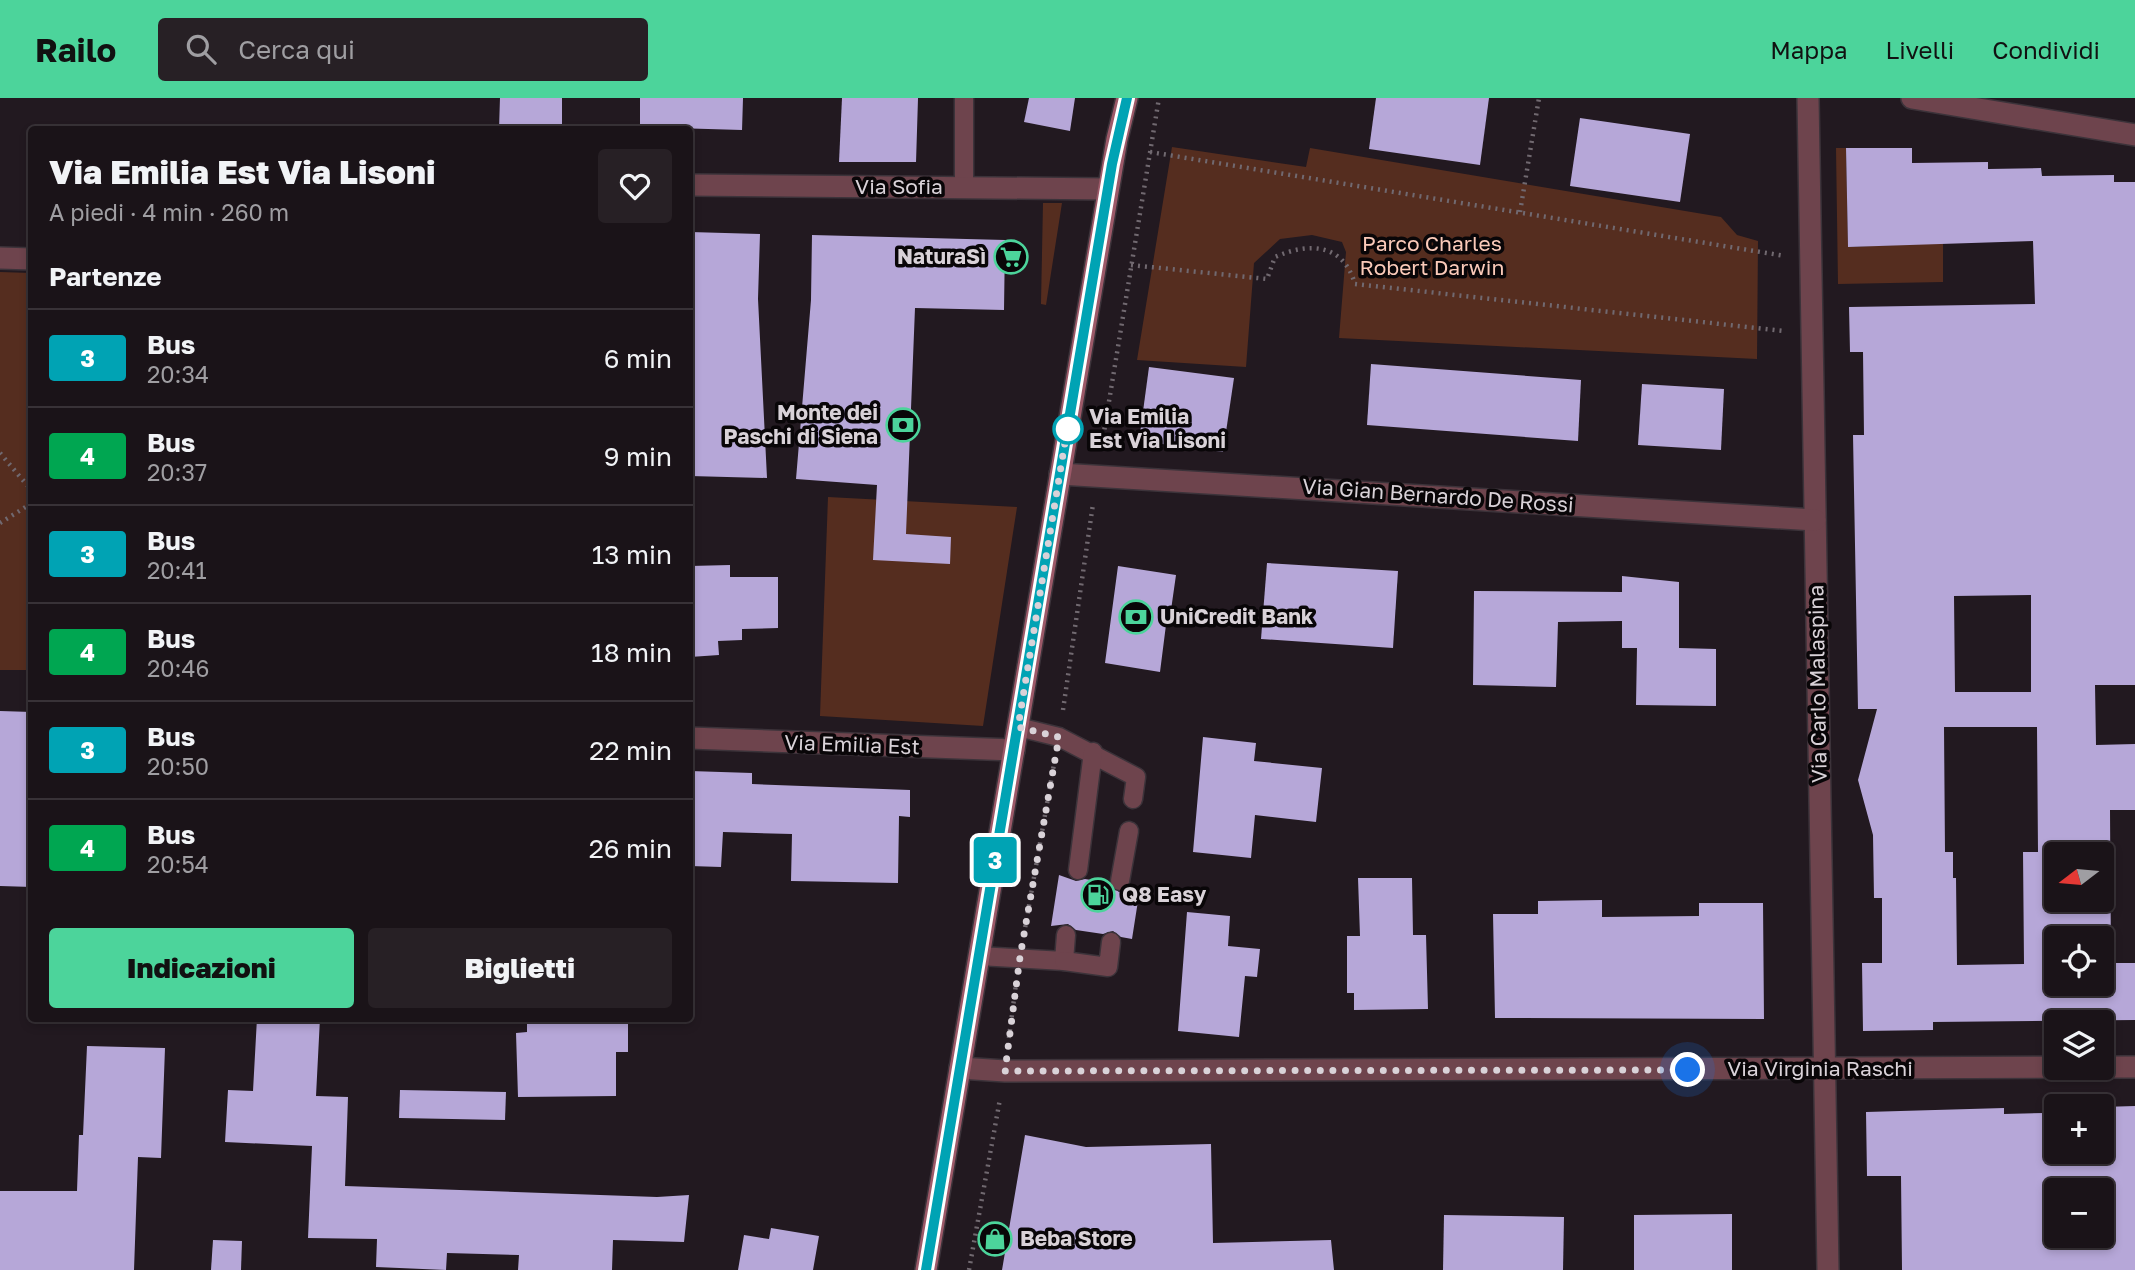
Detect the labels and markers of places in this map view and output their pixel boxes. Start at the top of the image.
supermarket icon: NaturaSì [992,238,1030,276]
place label: NaturaSì [897,243,986,269]
place label: Monte dei Paschi di Siena [724,399,878,449]
place label: Via Emilia Est Via Lisoni [1089,403,1226,453]
bank icon: Monte dei Paschi di Siena [884,406,922,444]
marker: Via Emilia Est Via Lisoni [1053,414,1083,444]
bank icon: UniCredit Bank [1117,598,1155,636]
place label: UniCredit Bank [1160,603,1313,629]
fuel station icon: Q8 Easy [1079,876,1117,914]
place label: Q8 Easy [1122,881,1207,907]
shop icon: Beba Store [976,1220,1014,1258]
place label: Beba Store [1020,1225,1133,1251]

